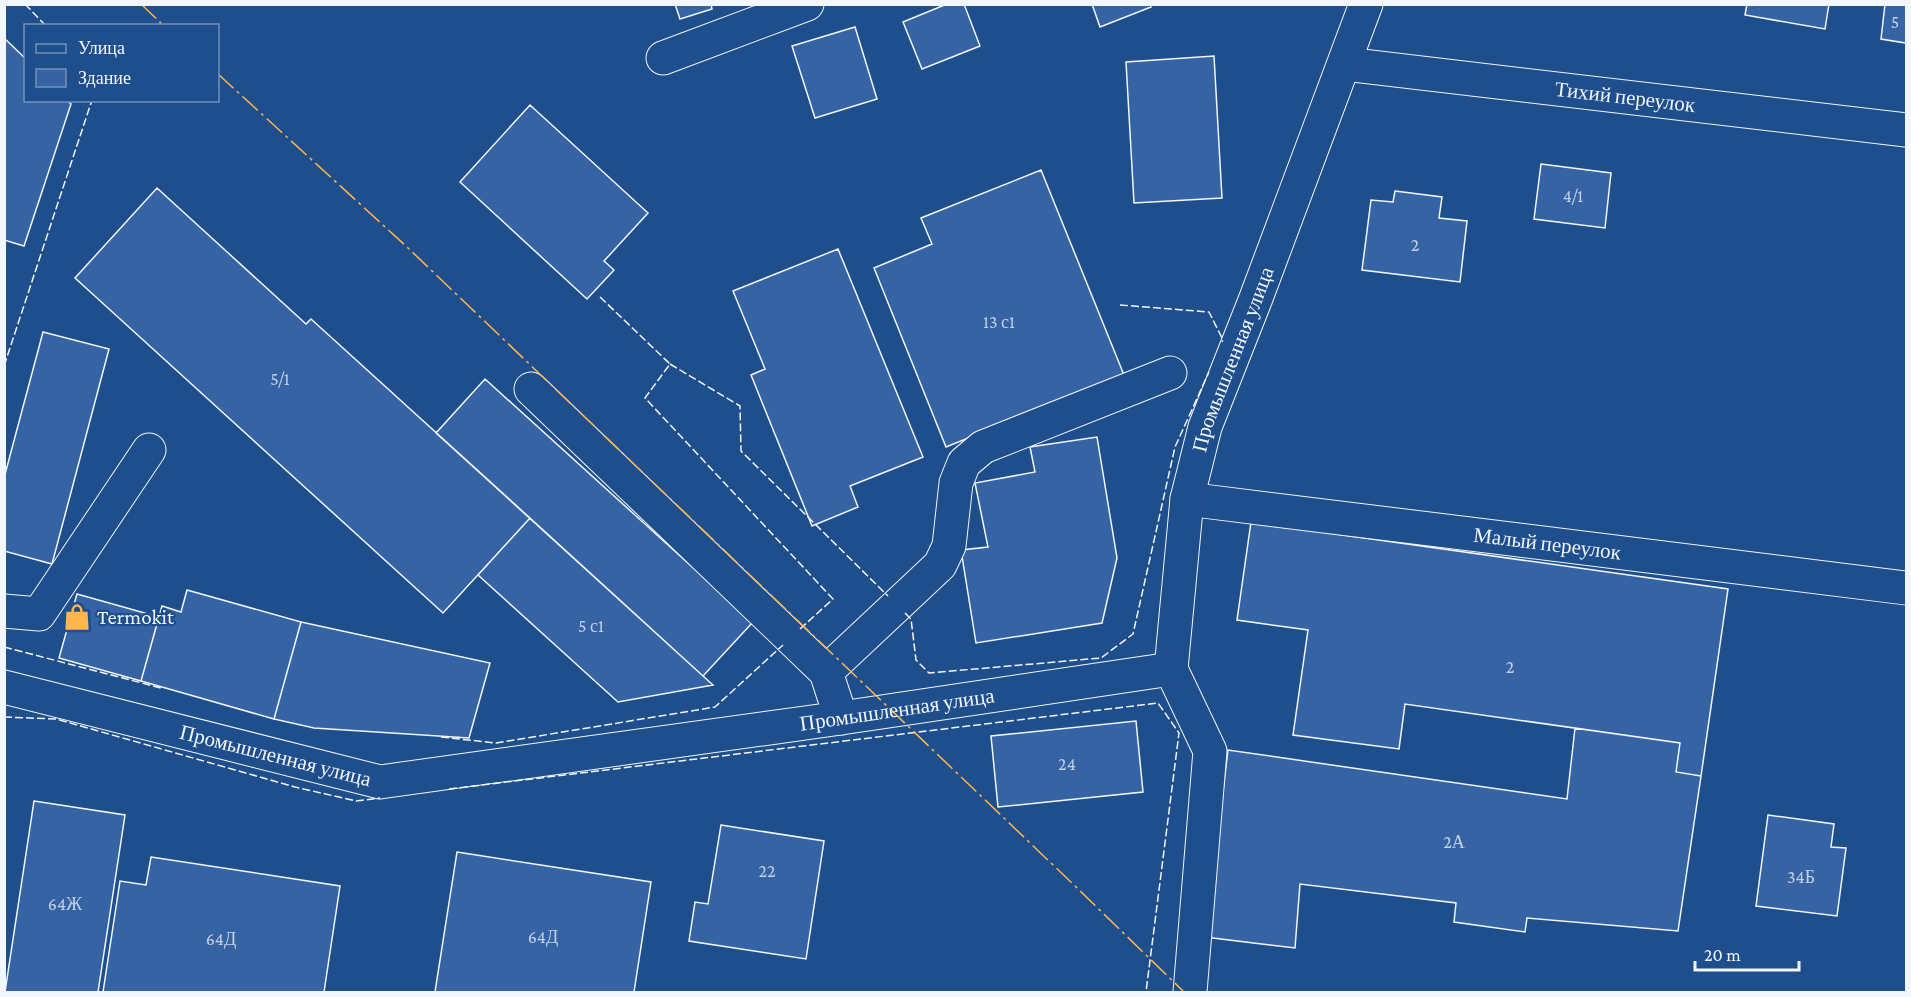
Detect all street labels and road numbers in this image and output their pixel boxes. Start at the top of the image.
street label: Тихий переулок [1554,77,1697,117]
street label: Промышленная улица [1187,263,1279,454]
street label: Малый переулок [1472,523,1623,565]
street label: Промышленная улица [798,683,997,736]
street label: Промышленная улица [177,720,374,791]

